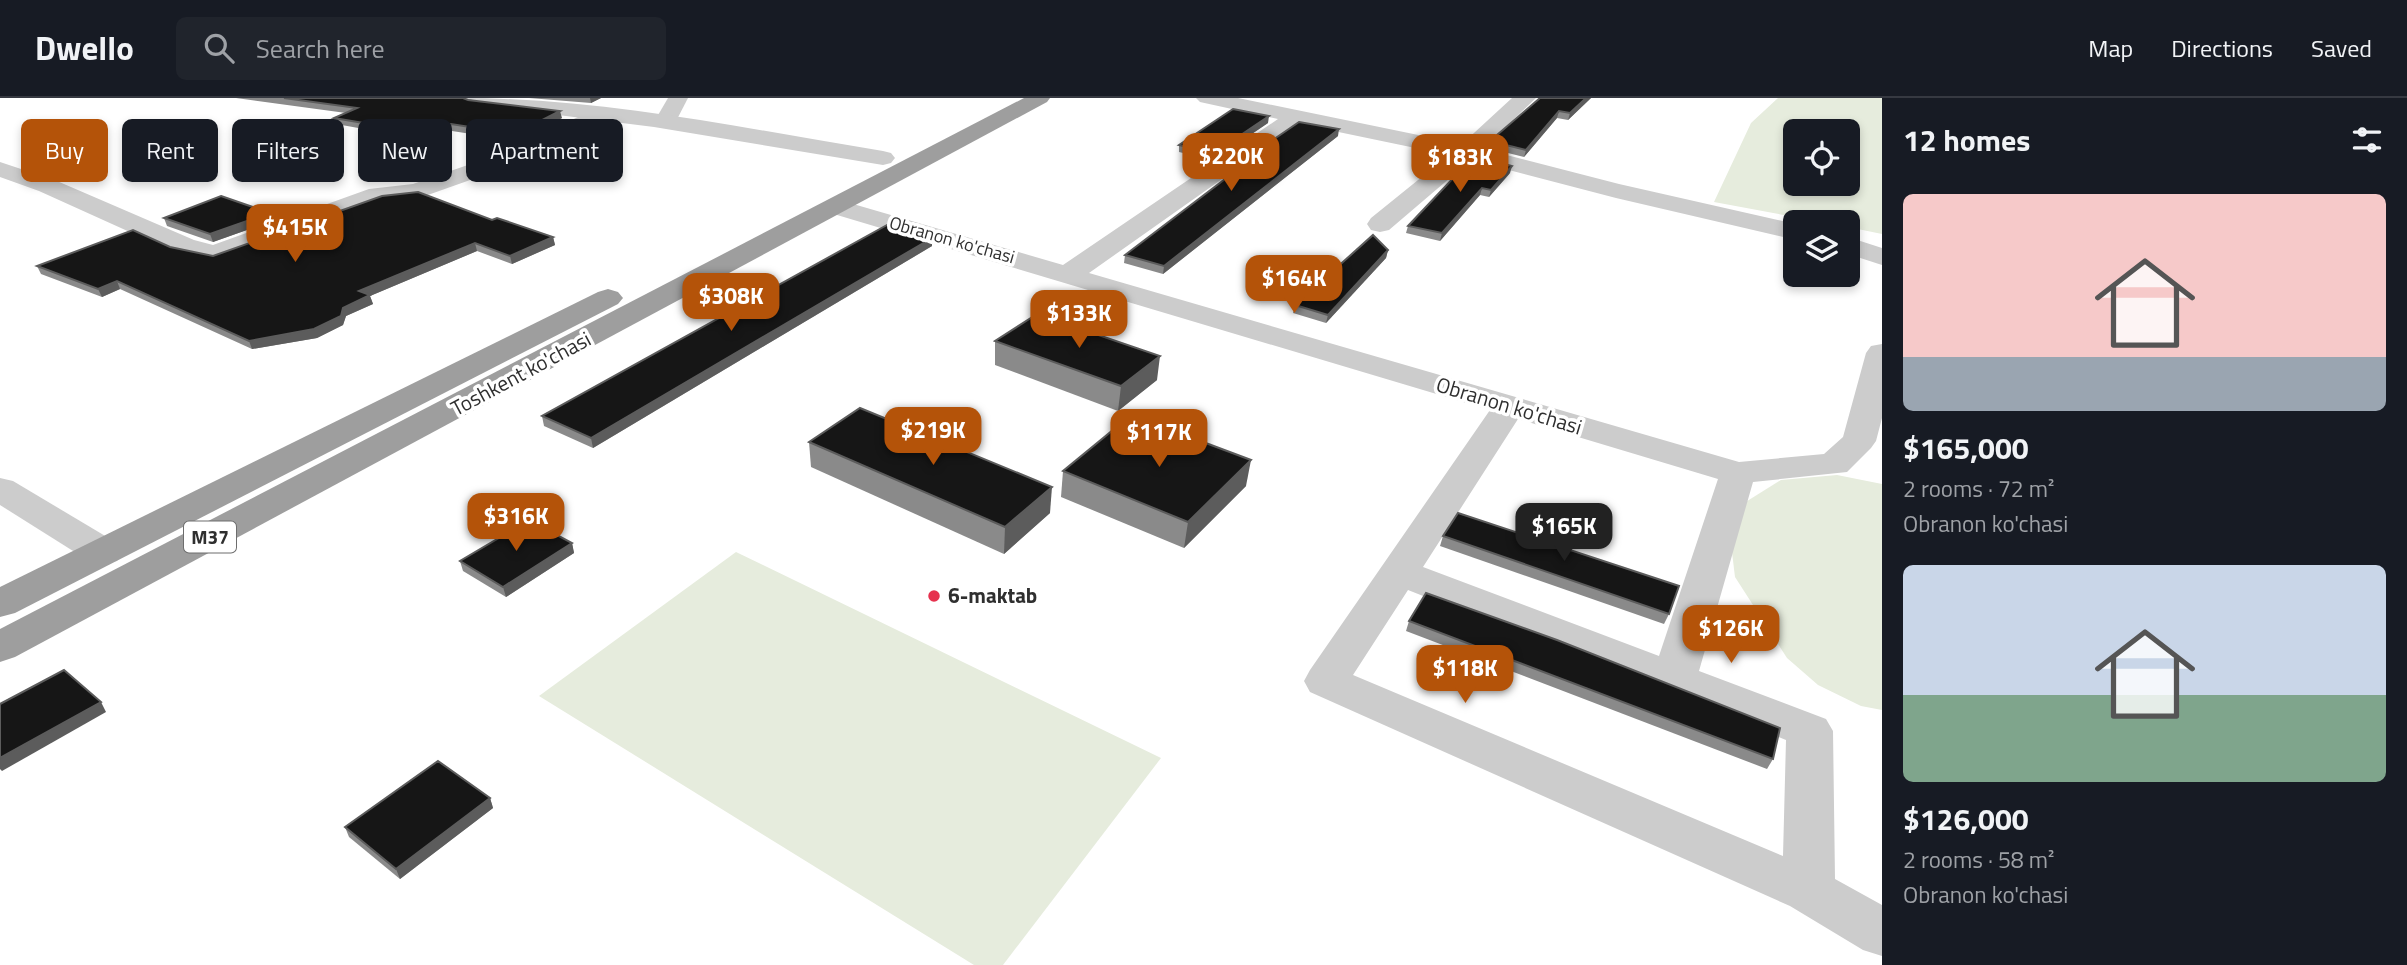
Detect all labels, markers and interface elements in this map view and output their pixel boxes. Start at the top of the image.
search box [176,17,666,80]
text: Dwello [35,23,134,73]
icon: search [200,29,238,67]
text: Search here [256,29,385,68]
text: Map [2088,30,2133,66]
text: Directions [2171,30,2273,66]
text: Saved [2311,30,2372,66]
text: 12 homes [1903,117,2030,163]
chip: Buy [21,119,108,182]
chip: Rent [122,119,218,182]
chip: Filters [232,119,344,182]
chip: New [358,119,452,182]
chip: Apartment [466,119,623,182]
map controls [1783,119,1860,287]
button: locate [1783,119,1860,196]
icon: filters [2348,121,2386,159]
pin: $220K [1182,134,1280,193]
pin: $183K [1411,134,1509,194]
text: $220K [1198,138,1264,173]
text: $183K [1427,139,1493,174]
pin: $415K [246,204,344,264]
text: $415K [262,209,328,244]
street label: Obranon ko'chasi [886,209,1018,270]
button: layers [1783,210,1860,287]
icon: home [2082,240,2208,366]
pin: $164K [1245,256,1343,315]
text: $164K [1261,260,1327,295]
pin: $308K [682,274,780,333]
text: $308K [698,278,764,313]
pin: $133K [1030,290,1128,350]
text: $133K [1046,295,1112,330]
street label: Toshkent ko'chasi [445,323,596,424]
street label: Obranon ko'chasi [1432,368,1586,442]
pin: $219K [884,408,982,467]
pin: $117K [1110,410,1208,469]
text: $219K [900,412,966,447]
text: $117K [1126,414,1192,449]
text: $165,000 [1903,425,2029,471]
text: 2 rooms · 72 m² [1903,471,2054,506]
pin: $316K [467,494,565,553]
text: $316K [483,498,549,533]
pin: $165K [1515,504,1613,563]
text: Obranon ko'chasi [1903,506,2068,541]
text: $165K [1531,508,1597,543]
road number: M37 [184,522,236,552]
place label: 6-maktab [948,579,1037,611]
marker: 6-maktab [926,588,942,604]
pin: $126K [1682,606,1780,665]
text: $126K [1698,610,1764,645]
icon: home [2082,611,2208,737]
pin: $118K [1416,646,1514,705]
text: $118K [1432,650,1498,685]
text: $126,000 [1903,796,2029,842]
text: 2 rooms · 58 m² [1903,842,2054,877]
text: Obranon ko'chasi [1903,877,2068,912]

